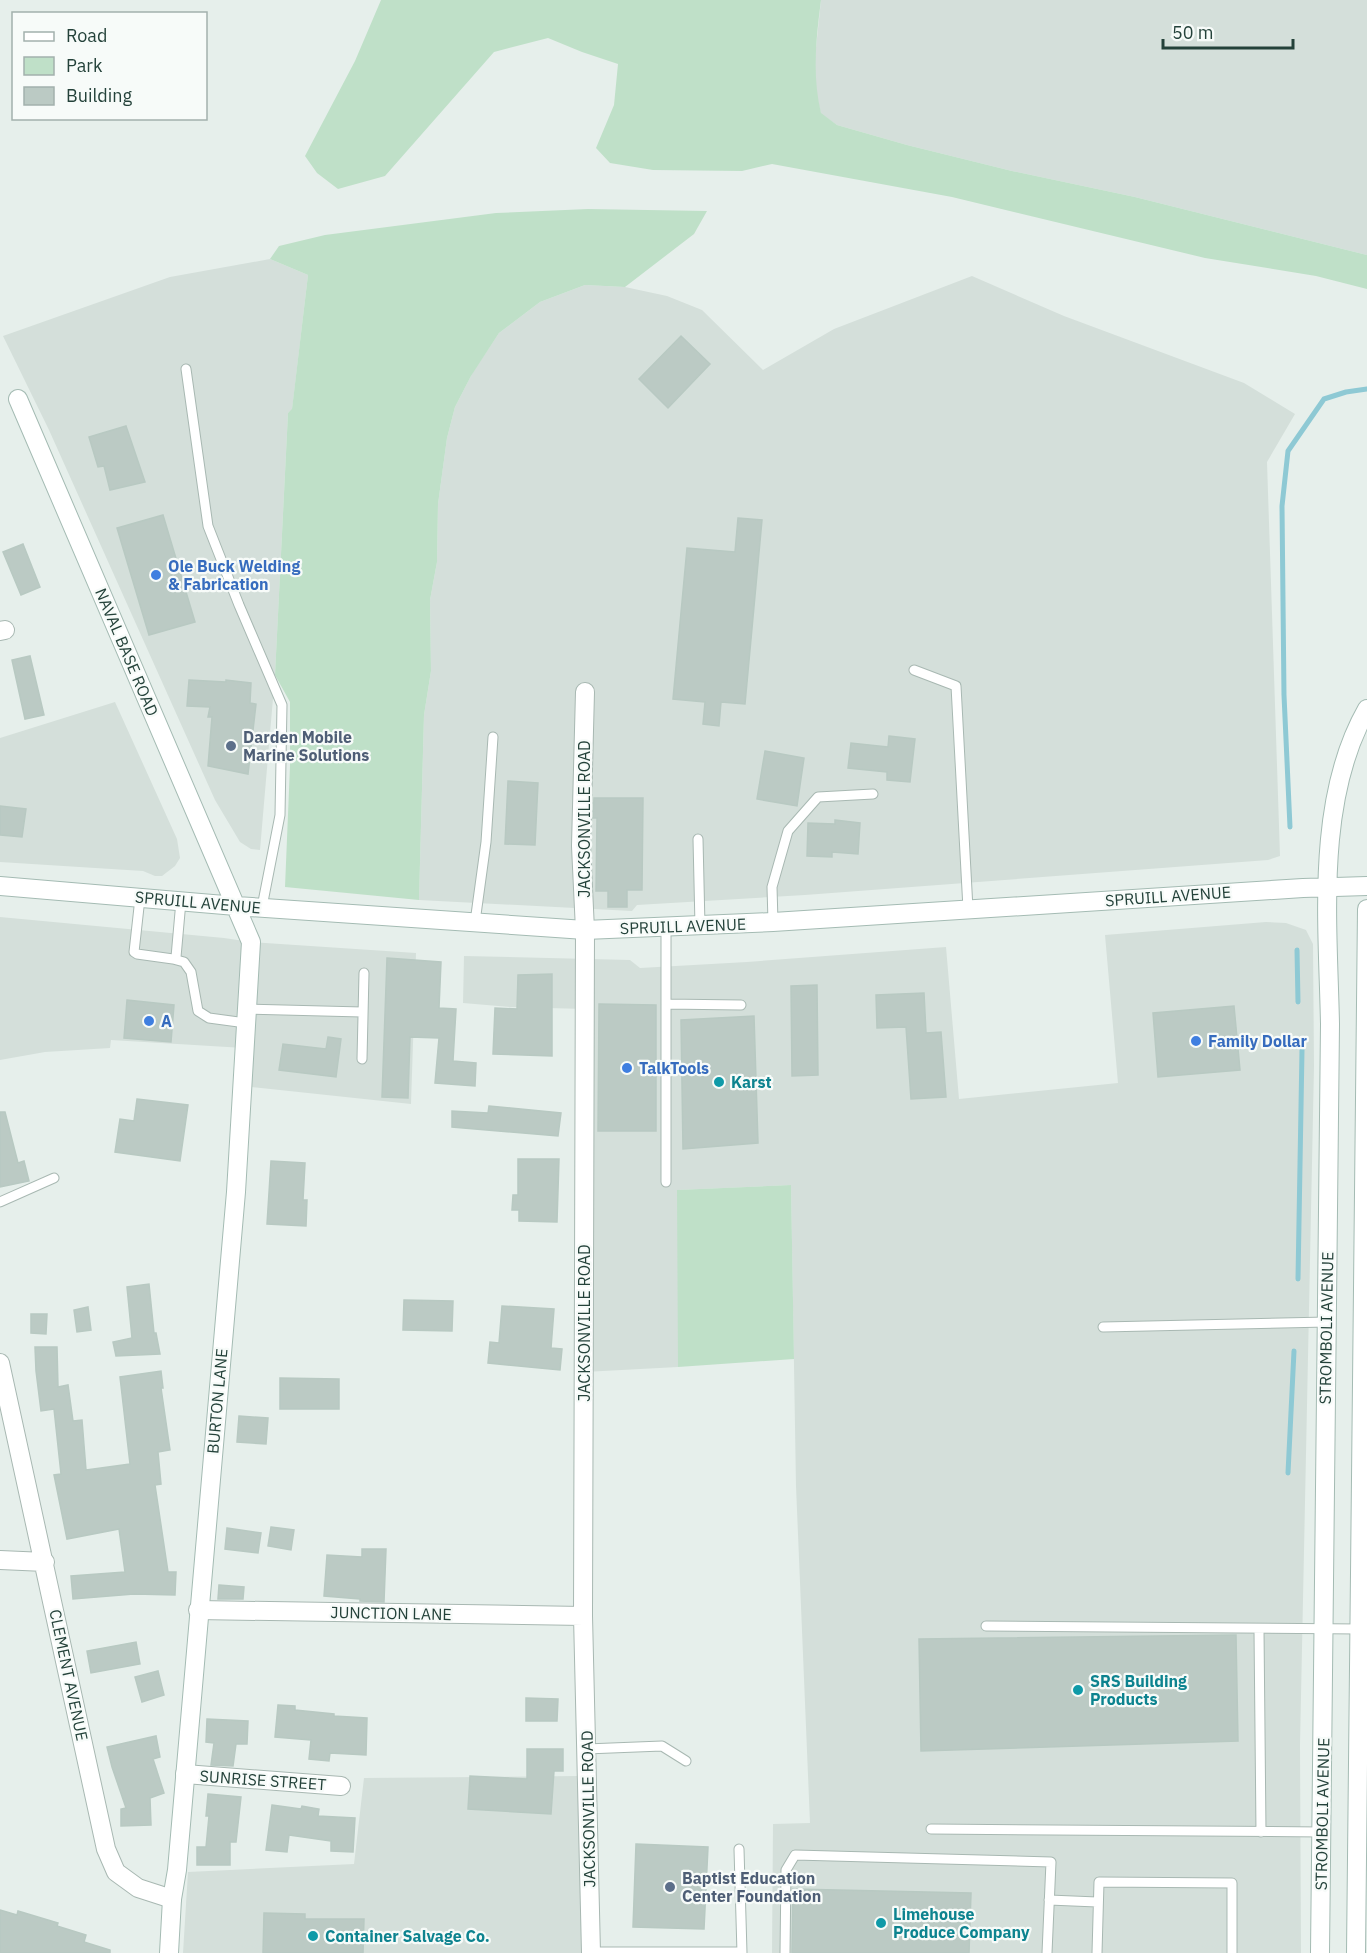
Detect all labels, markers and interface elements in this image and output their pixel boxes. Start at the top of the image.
legend [12,12,207,120]
scale bar [1163,12,1294,50]
text: 50 m [1172,21,1214,44]
text: Road [66,24,107,47]
text: Park [66,54,103,77]
text: Building [66,84,133,107]
place label: Ole Buck Welding & Fabrication [168,556,300,594]
marker: Ole Buck Welding & Fabrication [149,568,163,582]
street label: NAVAL BASE ROAD [91,585,163,719]
place label: Darden Mobile Marine Solutions [243,727,369,765]
marker: Darden Mobile Marine Solutions [224,739,238,753]
street label: JACKSONVILLE ROAD [574,740,594,898]
street label: SPRUILL AVENUE [1104,882,1232,910]
street label: SPRUILL AVENUE [134,887,262,917]
street label: SPRUILL AVENUE [620,914,746,938]
place label: A [161,1011,172,1031]
marker: A [142,1014,156,1028]
place label: Family Dollar [1208,1031,1308,1051]
marker: Family Dollar [1189,1034,1203,1048]
place label: TalkTools [639,1058,709,1078]
marker: TalkTools [620,1061,634,1075]
place label: Karst [731,1072,772,1092]
marker: Karst [712,1075,726,1089]
street label: JACKSONVILLE ROAD [574,1244,594,1402]
street label: STROMBOLI AVENUE [1315,1251,1337,1405]
street label: BURTON LANE [202,1348,232,1454]
street label: JUNCTION LANE [330,1602,452,1624]
street label: CLEMENT AVENUE [45,1607,93,1743]
place label: SRS Building Products [1090,1671,1187,1709]
marker: SRS Building Products [1071,1683,1085,1697]
street label: JACKSONVILLE ROAD [577,1730,599,1888]
street label: STROMBOLI AVENUE [1311,1737,1333,1891]
street label: SUNRISE STREET [199,1766,327,1794]
place label: Baptist Education Center Foundation [682,1868,821,1906]
marker: Baptist Education Center Foundation [663,1880,677,1894]
place label: Limehouse Produce Company [893,1904,1030,1942]
marker: Limehouse Produce Company [874,1916,888,1930]
place label: Container Salvage Co. [325,1926,490,1946]
marker: Container Salvage Co. [306,1929,320,1943]

